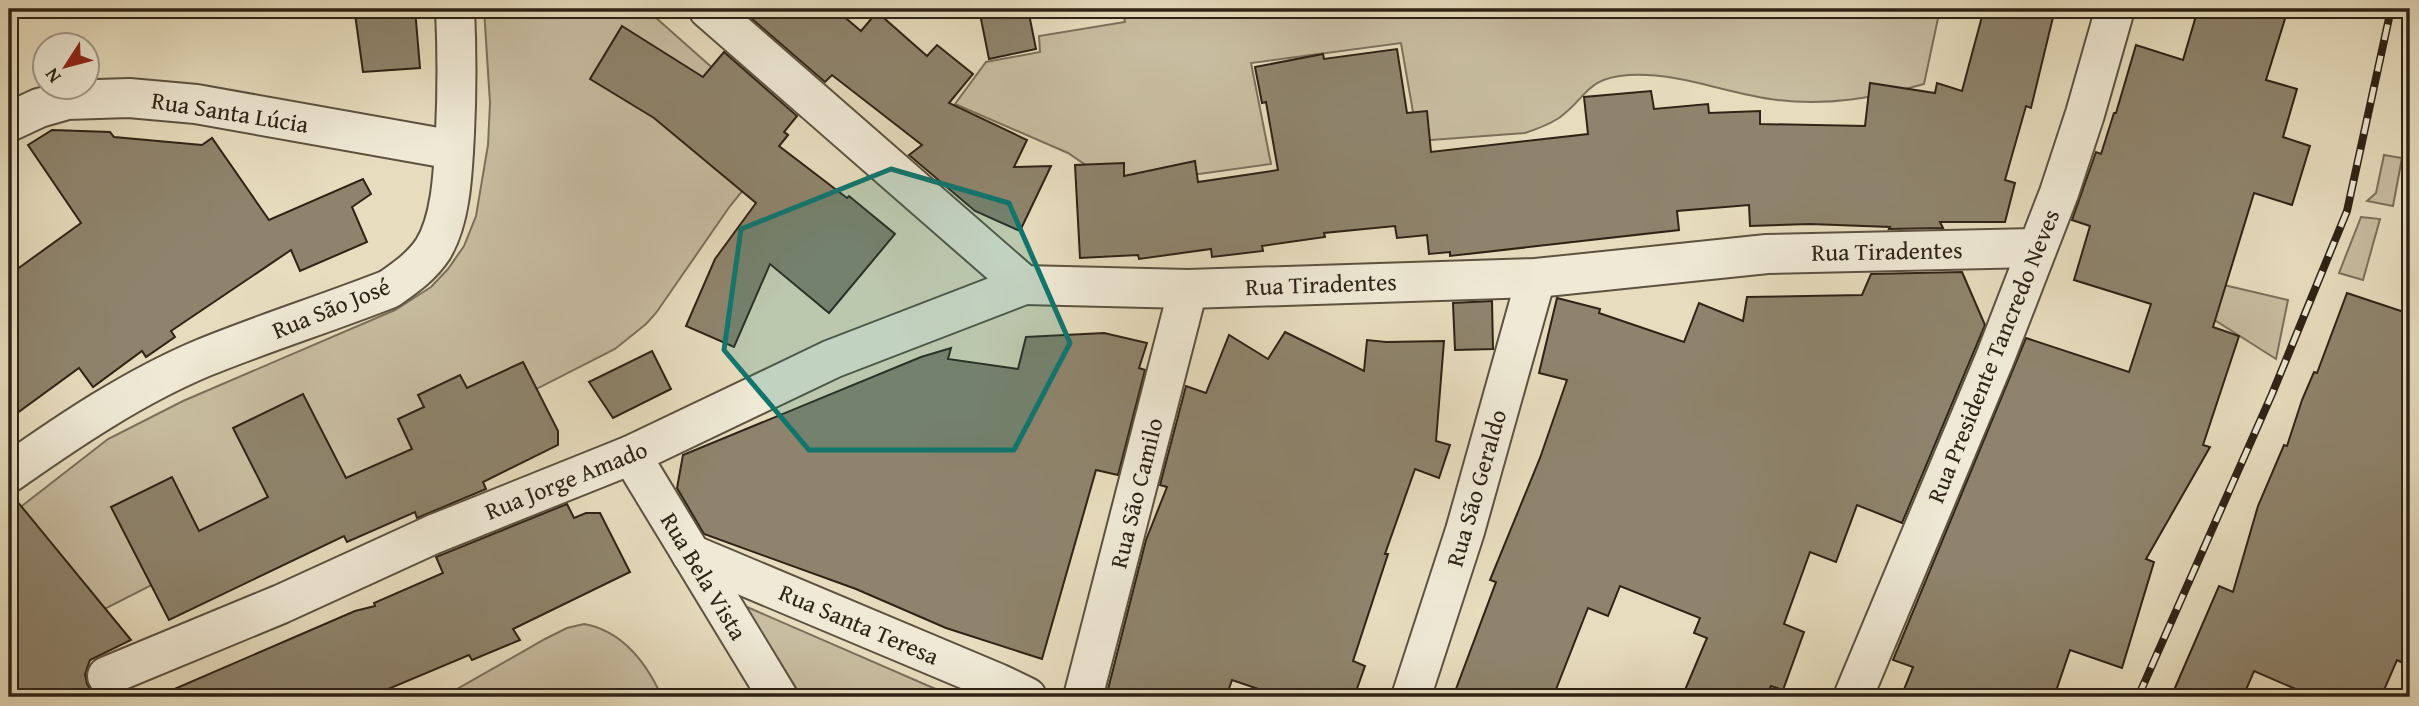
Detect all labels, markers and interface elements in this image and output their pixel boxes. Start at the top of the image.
north arrow [32,32,102,102]
text: N [37,62,67,89]
street label: Rua Santa Lúcia [149,82,312,142]
street label: Rua Presidente Tancredo Neves [1918,204,2068,508]
street label: Rua Tiradentes [1811,232,1963,270]
street label: Rua Tiradentes [1245,264,1397,304]
street label: Rua São José [267,268,395,348]
street label: Rua São Geraldo [1437,405,1515,571]
street label: Rua São Camilo [1100,414,1172,572]
street label: Rua Jorge Amado [480,432,652,528]
street label: Rua Bela Vista [652,505,756,647]
street label: Rua Santa Teresa [774,575,945,674]

